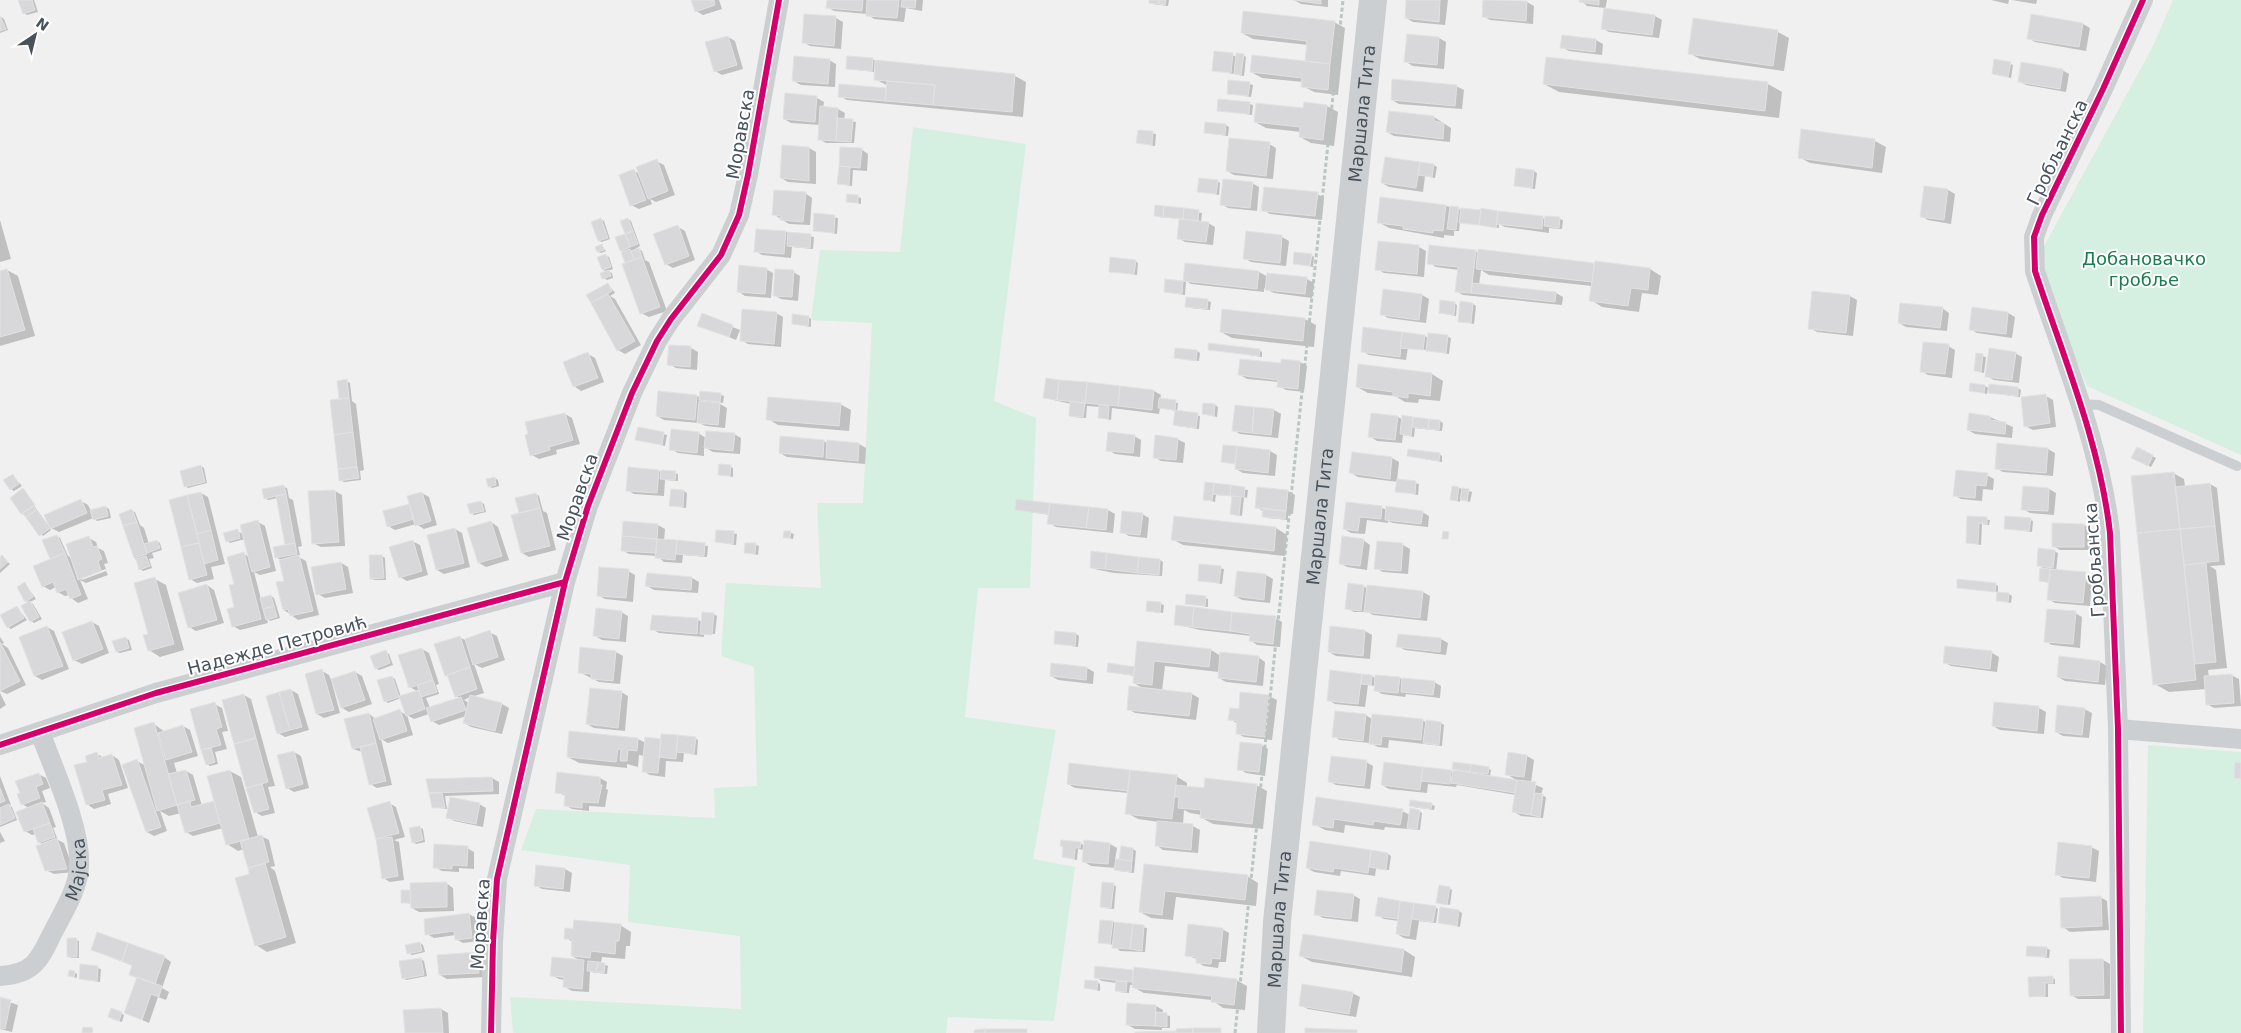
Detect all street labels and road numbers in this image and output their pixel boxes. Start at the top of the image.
street label: Маршала Тита [1344,44,1379,183]
street label: Моравска [722,87,758,181]
street label: Гробљанска [2022,96,2092,208]
street label: Маршала Тита [1302,447,1337,586]
street label: Моравска [552,450,602,544]
street label: Гробљанска [2080,502,2108,618]
street label: Надежде Петровић [185,611,369,679]
street label: Мајска [60,837,90,904]
street label: Маршала Тита [1263,849,1295,989]
street label: Моравска [466,878,494,970]

